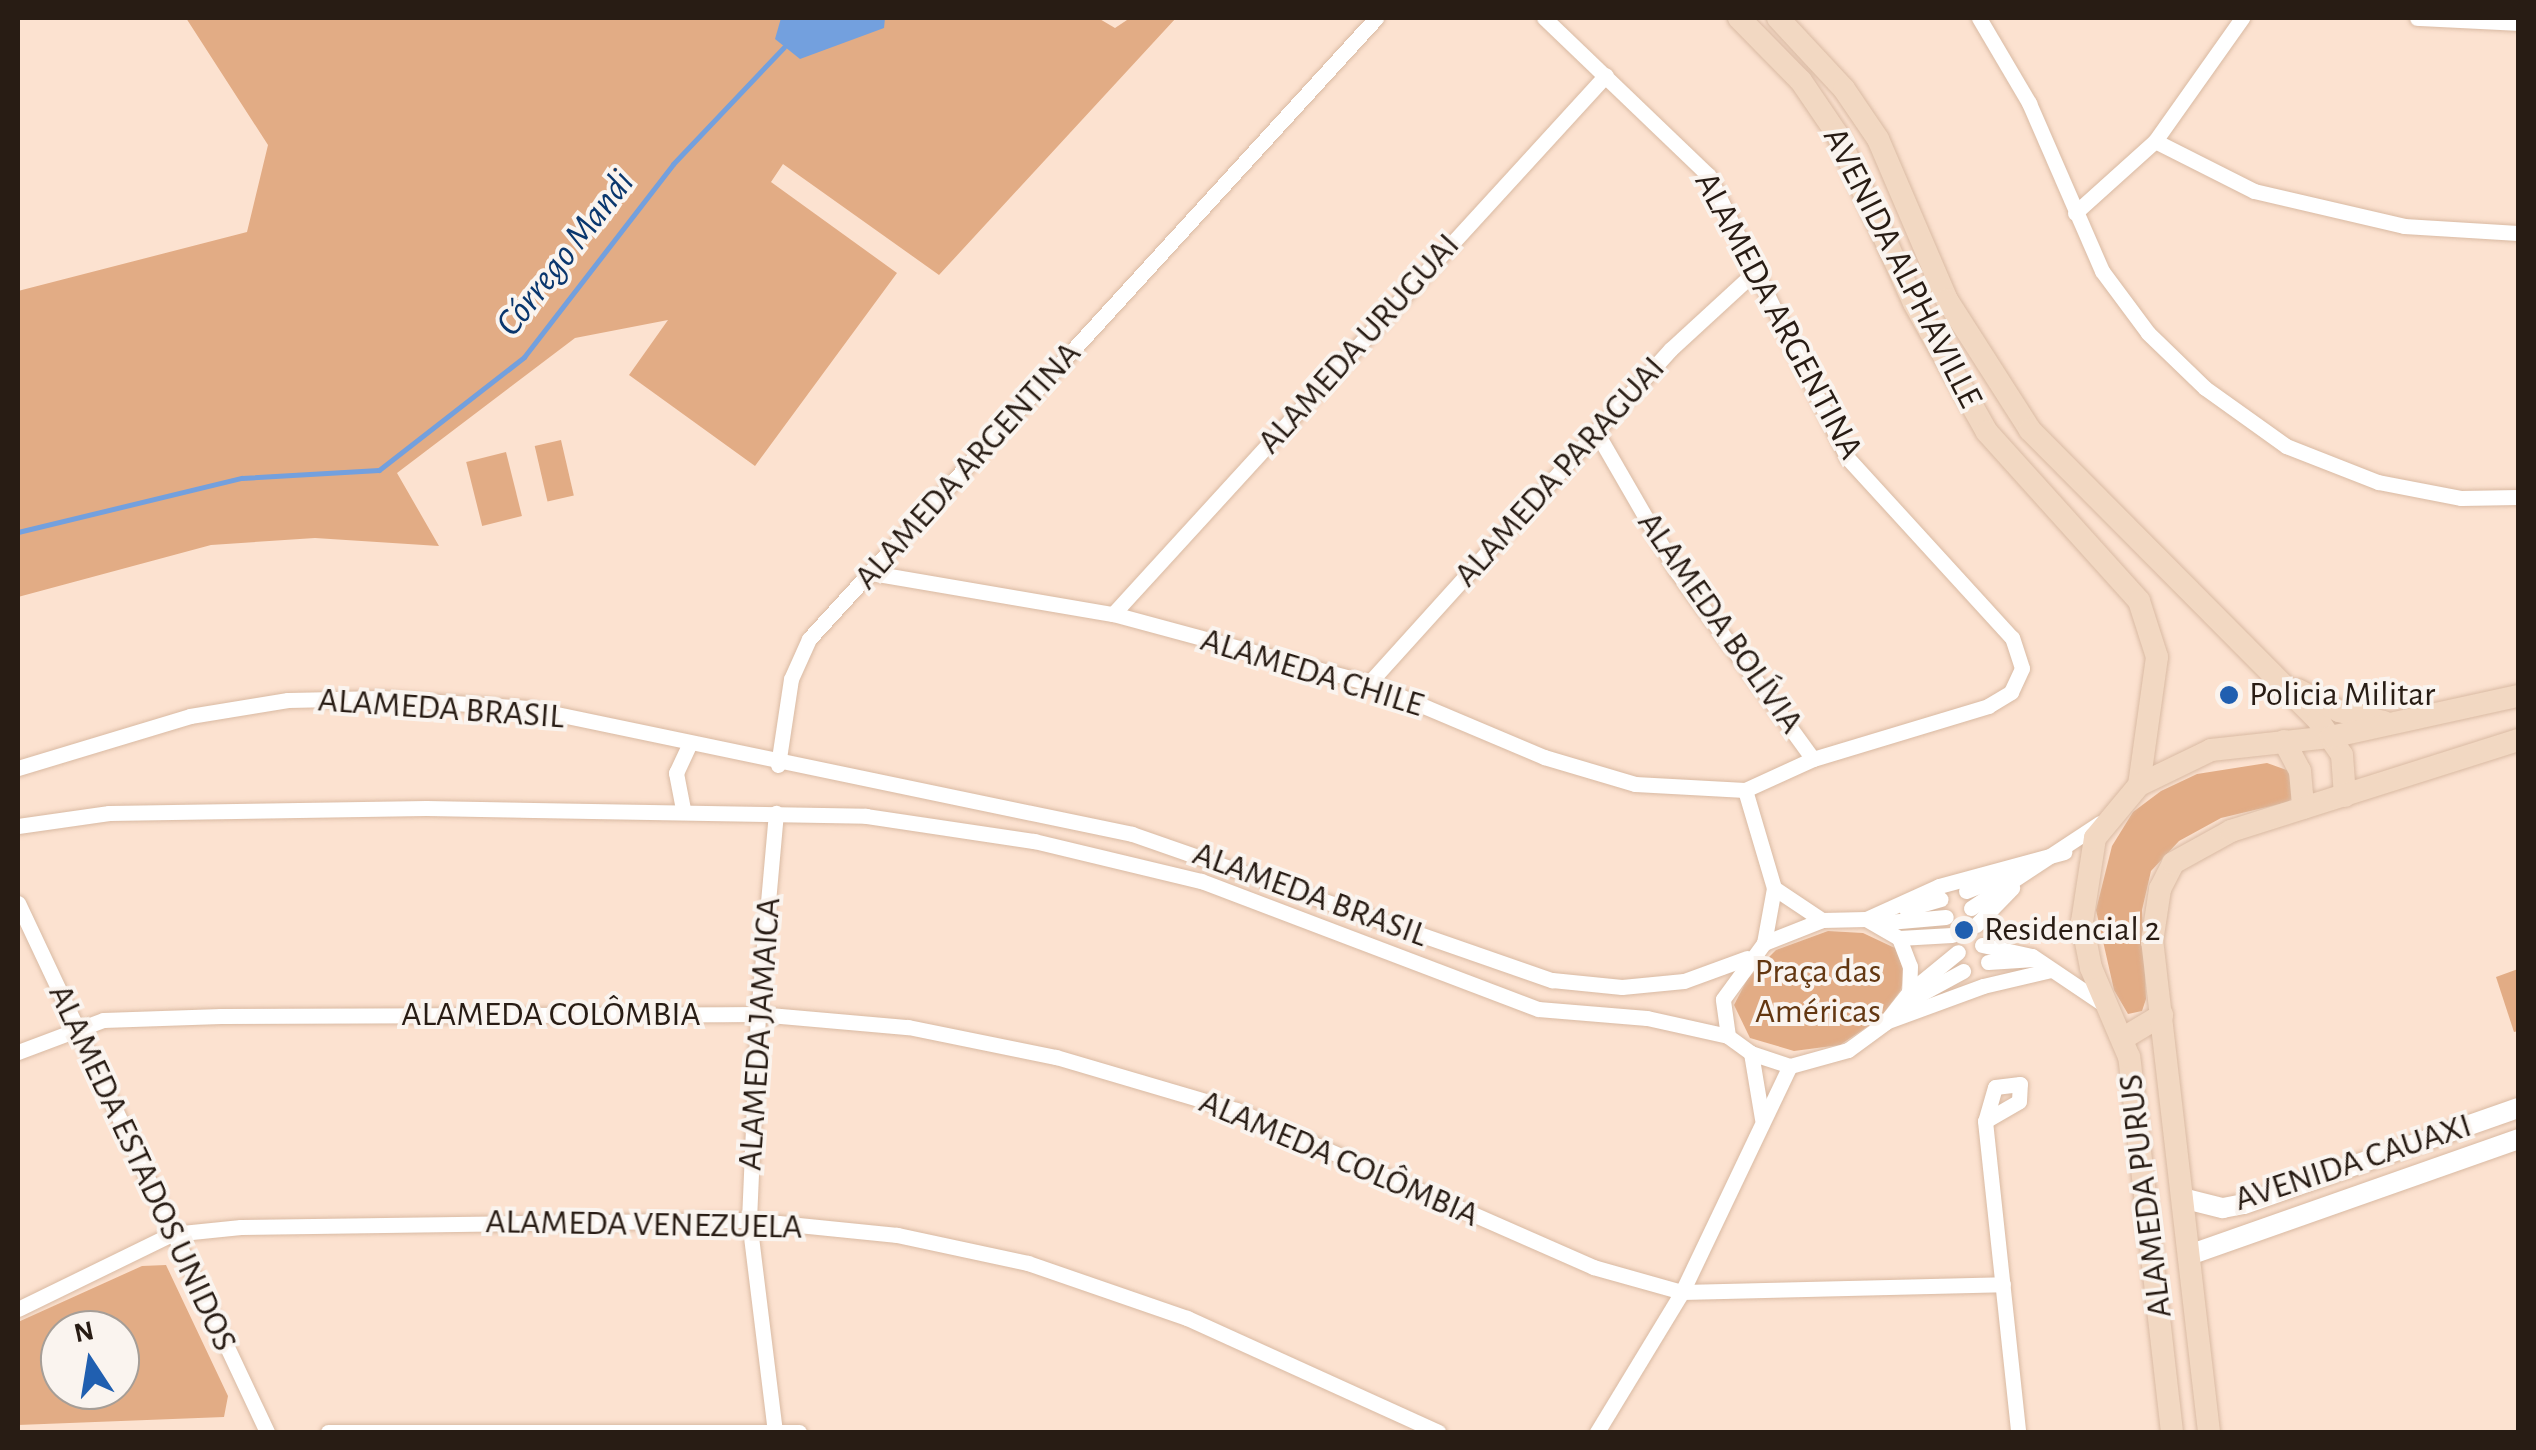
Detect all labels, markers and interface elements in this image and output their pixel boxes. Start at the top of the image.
street label: AVENIDA ALPHAVILLE [1813,121,1991,415]
water label: Córrego Mandi [487,162,645,346]
street label: ALAMEDA ARGENTINA [1685,165,1871,467]
street label: ALAMEDA URUGUAI [1249,225,1469,463]
street label: ALAMEDA ARGENTINA [846,333,1090,599]
street label: ALAMEDA PARAGUAI [1446,348,1674,596]
street label: ALAMEDA BOLÍVIA [1628,504,1812,742]
street label: ALAMEDA CHILE [1196,619,1428,727]
place label: Policia Militar [2249,674,2435,716]
street label: ALAMEDA BRASIL [317,679,565,739]
marker: Policia Militar [2218,684,2240,706]
street label: ALAMEDA BRASIL [1187,833,1433,957]
street label: ALAMEDA JAMAICA [730,896,790,1172]
place label: Residencial 2 [1984,909,2161,951]
marker: Residencial 2 [1953,919,1975,941]
park label: Praça das Américas [1754,951,1882,1033]
street label: ALAMEDA ESTADOS UNIDOS [39,978,245,1358]
street label: ALAMEDA COLÔMBIA [401,994,701,1036]
street label: ALAMEDA PURUS [2110,1072,2182,1320]
street label: ALAMEDA COLÔMBIA [1193,1081,1485,1237]
street label: AVENIDA CAUAXI [2229,1105,2477,1221]
street label: ALAMEDA VENEZUELA [485,1201,803,1249]
north arrow [40,1310,140,1410]

